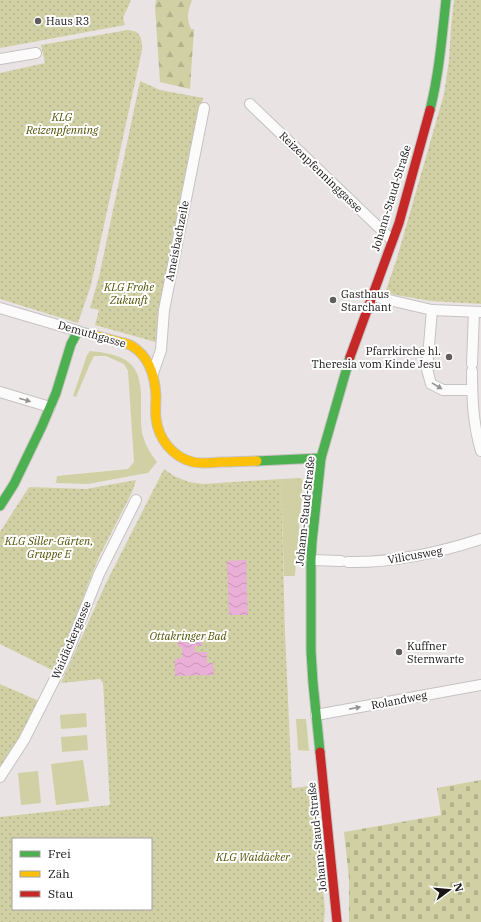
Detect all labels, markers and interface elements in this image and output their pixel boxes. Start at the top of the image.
place label: Haus R3 [46,14,89,28]
marker: Haus R3 [33,16,43,26]
park label: KLG Reizenpfenning [25,110,99,137]
street label: Reizenpfenninggasse [276,129,366,215]
street label: Johann-Staud-Straße [368,143,414,253]
street label: Ameisbachzeile [162,199,192,283]
park label: KLG Frohe Zukunft [103,280,154,307]
place label: Gasthaus Starchant [341,287,392,314]
marker: Gasthaus Starchant [328,295,338,305]
street label: Demuthgasse [56,318,128,350]
place label: Pfarrkirche hl. Theresia vom Kinde Jesu [312,344,441,371]
marker: Pfarrkirche hl. Theresia vom Kinde Jesu [444,352,454,362]
one-way arrow [431,383,443,390]
one-way arrow [19,397,31,403]
street label: Johann-Staud-Straße [292,455,318,567]
park label: KLG Siller-Gärten, Gruppe E [4,534,93,561]
street label: Vilicusweg [386,543,444,567]
street label: Waidäckergasse [48,599,94,681]
park label: Ottakringer Bad [149,629,228,643]
place label: Kuffner Sternwarte [407,639,464,666]
marker: Kuffner Sternwarte [394,647,404,657]
street label: Rolandweg [370,688,428,712]
one-way arrow [349,705,361,711]
street label: Johann-Staud-Straße [304,781,330,893]
legend [12,838,152,910]
text: Frei [48,846,71,861]
park label: KLG Waidäcker [215,850,291,864]
text: Zäh [48,866,70,881]
north arrow [429,870,469,910]
text: N [451,881,467,894]
text: Stau [48,886,74,901]

